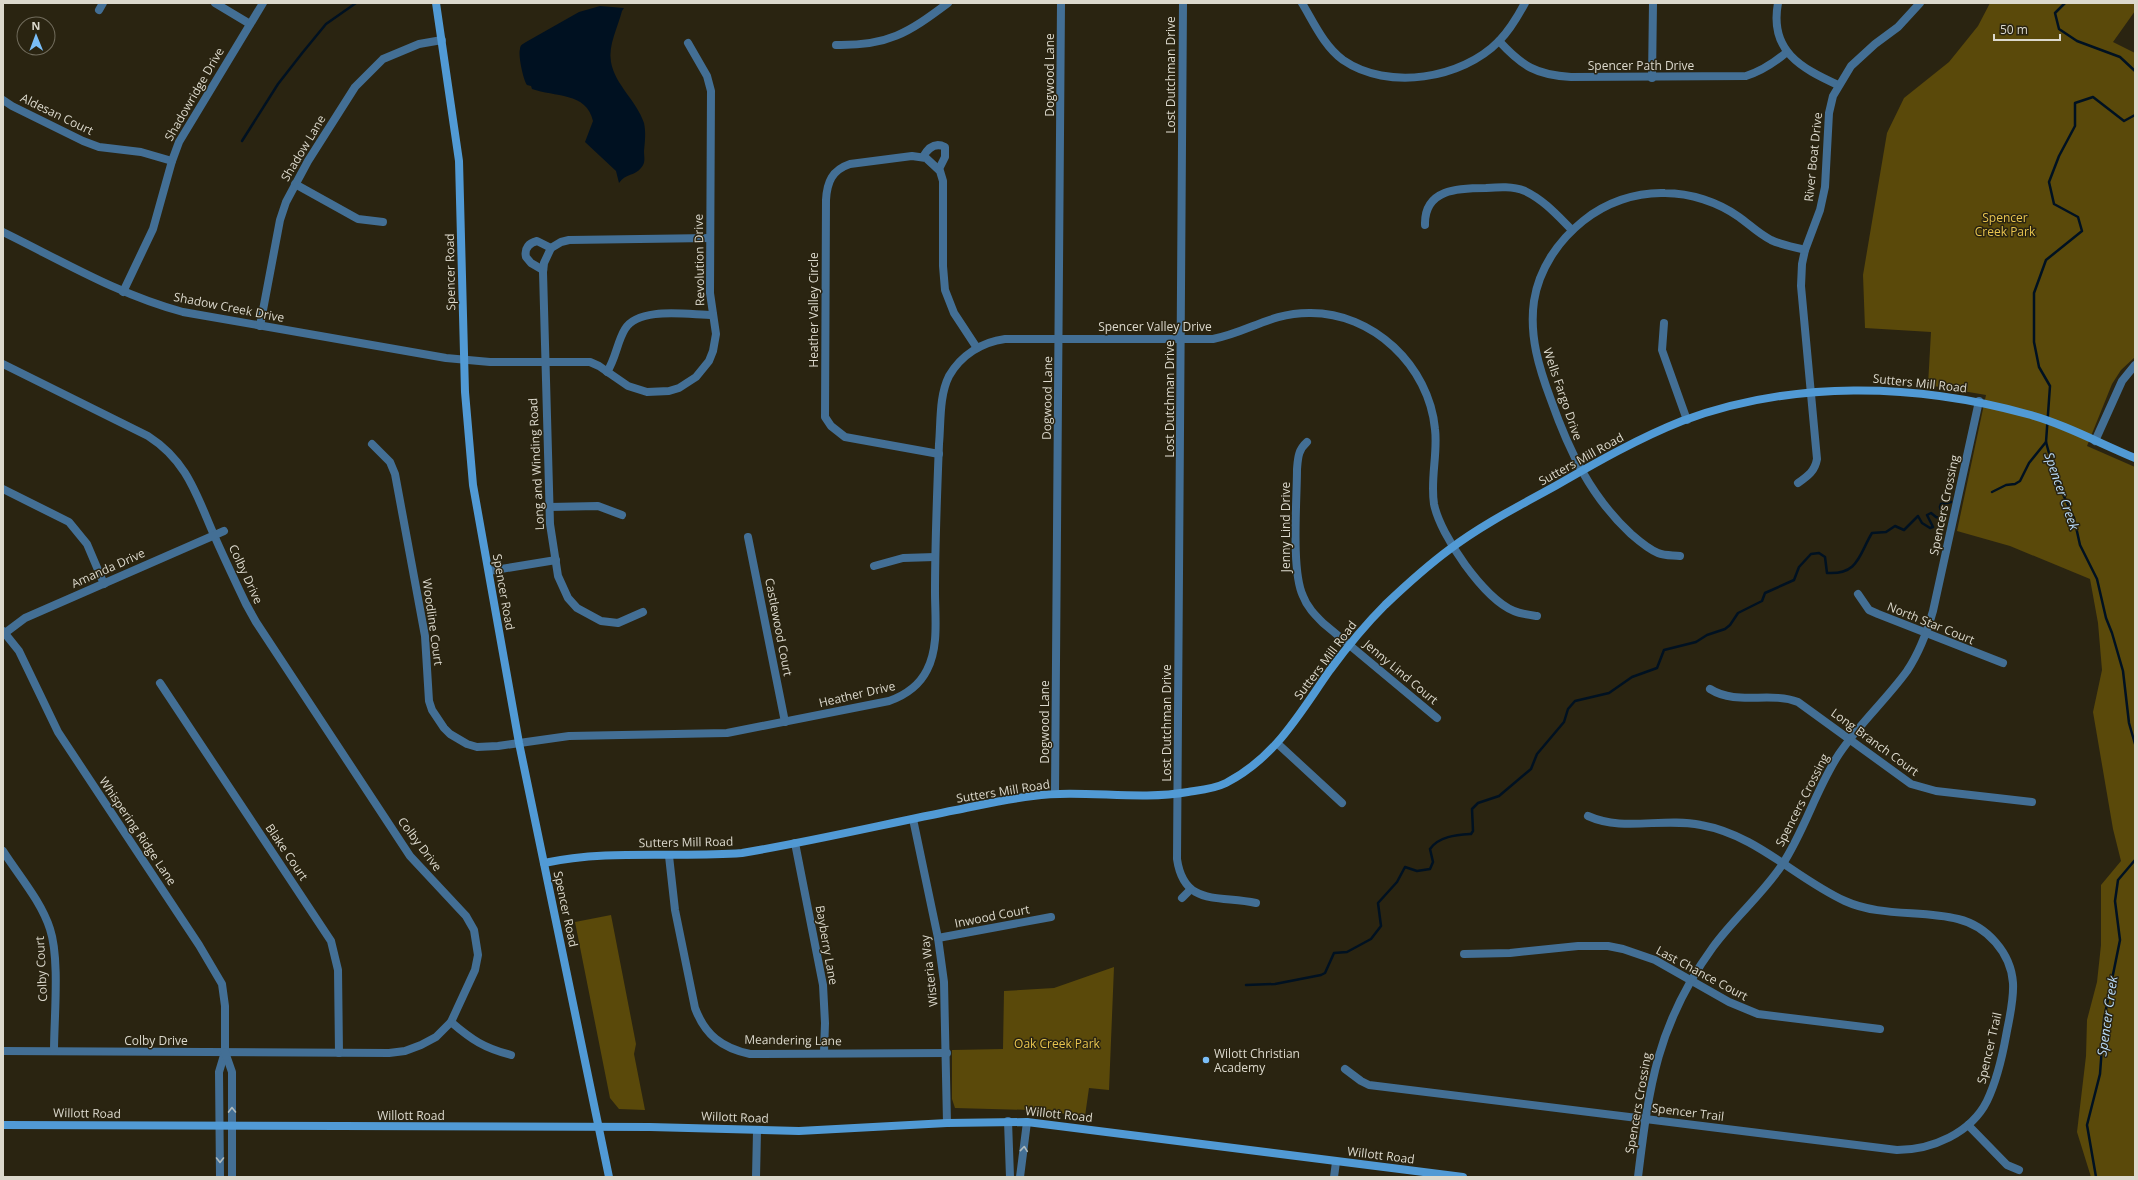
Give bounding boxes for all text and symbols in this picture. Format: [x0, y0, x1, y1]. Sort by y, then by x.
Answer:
north arrow [16, 16, 56, 56]
street label: Lost Dutchman Drive [1162, 16, 1179, 134]
scale bar [1994, 16, 2060, 42]
text: N [31, 18, 40, 33]
text: 50 m [2000, 21, 2028, 38]
street label: Dogwood Lane [1041, 33, 1058, 117]
street label: Shadowridge Drive [160, 44, 228, 144]
street label: Spencer Path Drive [1588, 57, 1695, 74]
street label: Aldesan Court [18, 89, 96, 139]
street label: Shadow Lane [276, 111, 330, 184]
street label: River Boat Drive [1800, 111, 1826, 202]
park label: Spencer Creek Park [1975, 209, 2036, 240]
street label: Revolution Drive [690, 214, 708, 306]
street label: Spencer Road [441, 233, 459, 311]
street label: Heather Valley Circle [805, 252, 822, 368]
street label: Shadow Creek Drive [172, 288, 286, 326]
street label: Spencer Valley Drive [1098, 318, 1212, 335]
street label: Lost Dutchman Drive [1161, 340, 1178, 458]
street label: Wells Fargo Drive [1539, 346, 1587, 443]
street label: Dogwood Lane [1038, 356, 1056, 440]
street label: Sutters Mill Road [1872, 370, 1968, 396]
street label: Long and Winding Road [524, 397, 548, 531]
street label: Sutters Mill Road [1536, 429, 1626, 489]
water label: Spencer Creek [2040, 450, 2084, 533]
street label: Spencers Crossing [1925, 453, 1963, 557]
street label: Jenny Lind Drive [1277, 482, 1294, 573]
street label: Colby Drive [225, 542, 267, 607]
street label: Amanda Drive [68, 544, 148, 592]
street label: Spencer Road [489, 553, 519, 631]
street label: Castlewood Court [761, 577, 797, 677]
street label: Woodline Court [418, 578, 448, 666]
street label: North Star Court [1885, 598, 1977, 648]
street label: Sutters Mill Road [1290, 617, 1360, 703]
street label: Jenny Lind Court [1359, 635, 1442, 708]
street label: Lost Dutchman Drive [1158, 664, 1175, 782]
street label: Heather Drive [817, 677, 897, 711]
street label: Dogwood Lane [1036, 680, 1053, 764]
street label: Long Branch Court [1828, 704, 1922, 780]
street label: Spencers Crossing [1771, 750, 1833, 849]
street label: Whispering Ridge Lane [95, 773, 181, 889]
street label: Sutters Mill Road [955, 775, 1051, 807]
street label: Colby Drive [394, 813, 446, 875]
street label: Blake Court [262, 820, 312, 884]
street label: Sutters Mill Road [639, 833, 733, 851]
street label: Spencer Road [550, 869, 582, 949]
street label: Inwood Court [953, 900, 1031, 932]
street label: Bayberry Lane [812, 904, 842, 986]
street label: Wisteria Way [916, 933, 942, 1008]
street label: Colby Court [31, 936, 51, 1002]
street label: Last Chance Court [1653, 942, 1751, 1004]
water label: Spencer Creek [2092, 974, 2122, 1057]
street label: Spencer Trail [1973, 1011, 2005, 1085]
street label: Meandering Lane [744, 1031, 842, 1049]
street label: Colby Drive [124, 1032, 188, 1049]
park label: Oak Creek Park [1014, 1035, 1101, 1052]
place label: Wilott Christian Academy [1214, 1045, 1300, 1076]
street label: Spencers Crossing [1621, 1051, 1655, 1155]
marker: Wilott Christian Academy [1201, 1055, 1211, 1065]
street label: Spencer Trail [1651, 1099, 1725, 1125]
street label: Willott Road [1024, 1102, 1094, 1126]
street label: Willott Road [53, 1104, 121, 1122]
one-way arrow [228, 1107, 236, 1113]
street label: Willott Road [377, 1107, 445, 1124]
street label: Willott Road [701, 1107, 769, 1127]
street label: Willott Road [1346, 1142, 1416, 1168]
one-way arrow [1019, 1146, 1028, 1152]
one-way arrow [216, 1157, 224, 1163]

